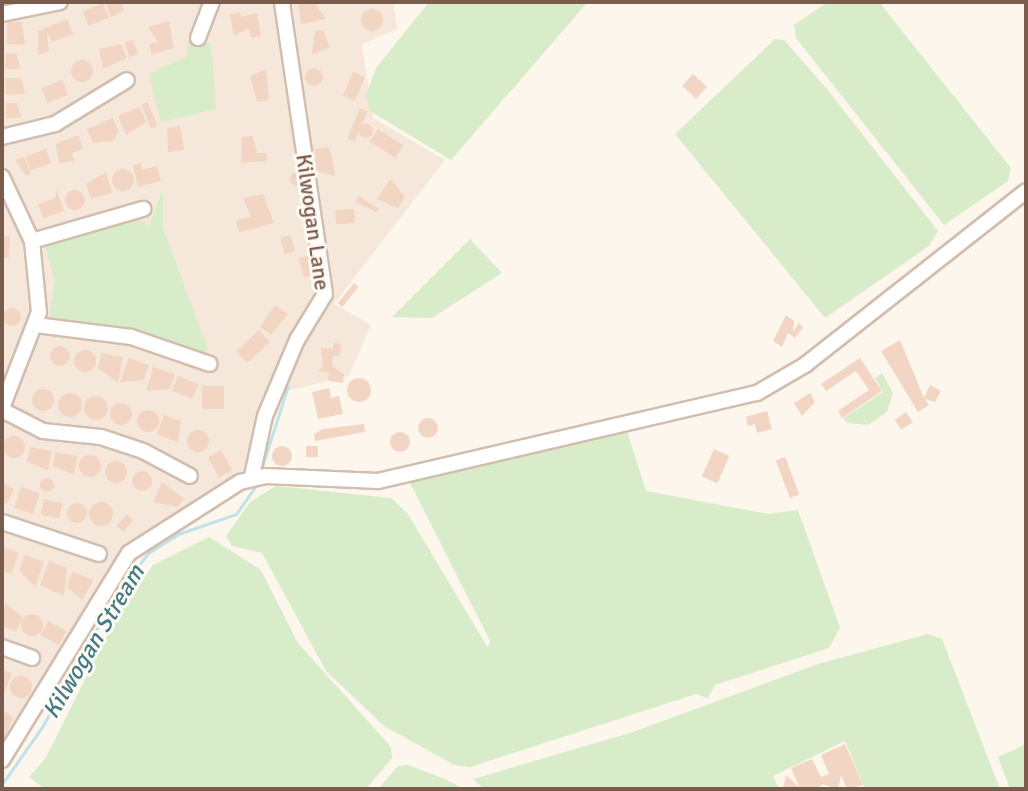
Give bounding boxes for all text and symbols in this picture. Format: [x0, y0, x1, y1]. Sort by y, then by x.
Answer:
street label: Kilwogan Lane [290, 152, 336, 292]
water label: Kilwogan Stream [37, 560, 151, 724]

